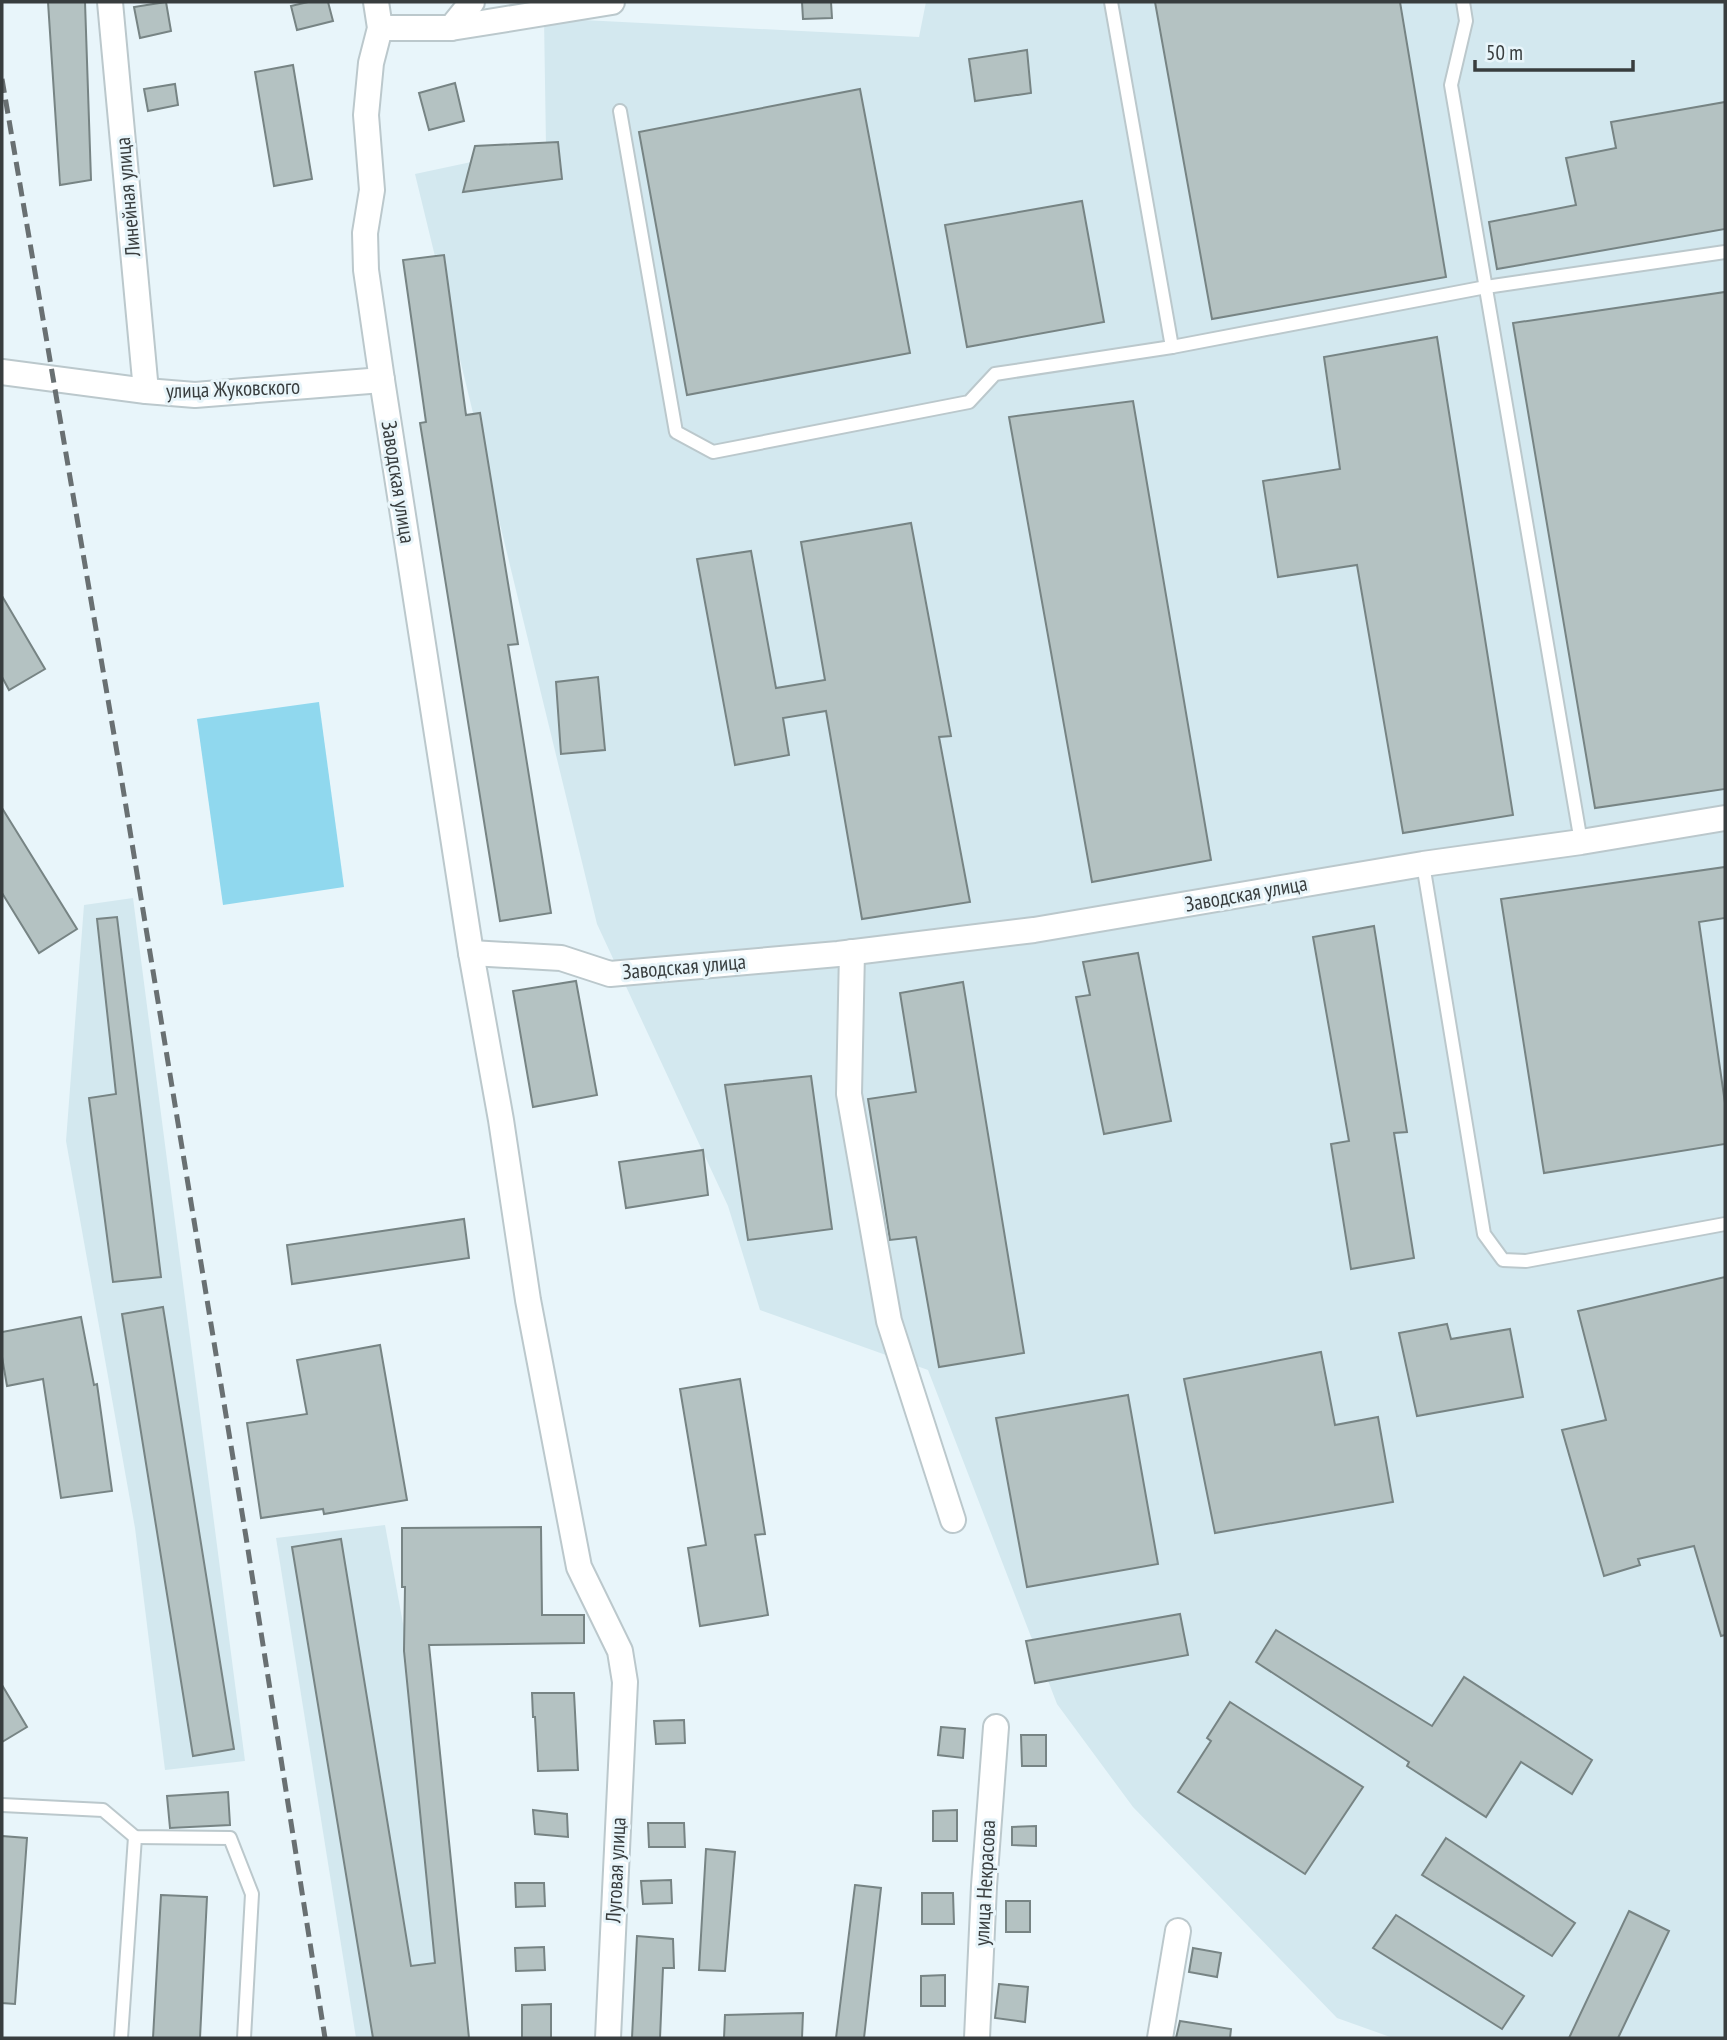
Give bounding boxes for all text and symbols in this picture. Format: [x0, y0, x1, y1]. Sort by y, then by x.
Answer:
scale bar [1475, 28, 1632, 72]
text: 50 m [1486, 39, 1523, 66]
street label: Линейная улица [109, 136, 146, 259]
street label: улица Жуковского [166, 373, 300, 404]
street label: Заводская улица [375, 419, 422, 545]
street label: Заводская улица [1183, 869, 1309, 918]
street label: Заводская улица [621, 948, 747, 985]
street label: Луговая улица [599, 1816, 632, 1925]
street label: улица Некрасова [968, 1819, 1001, 1947]

